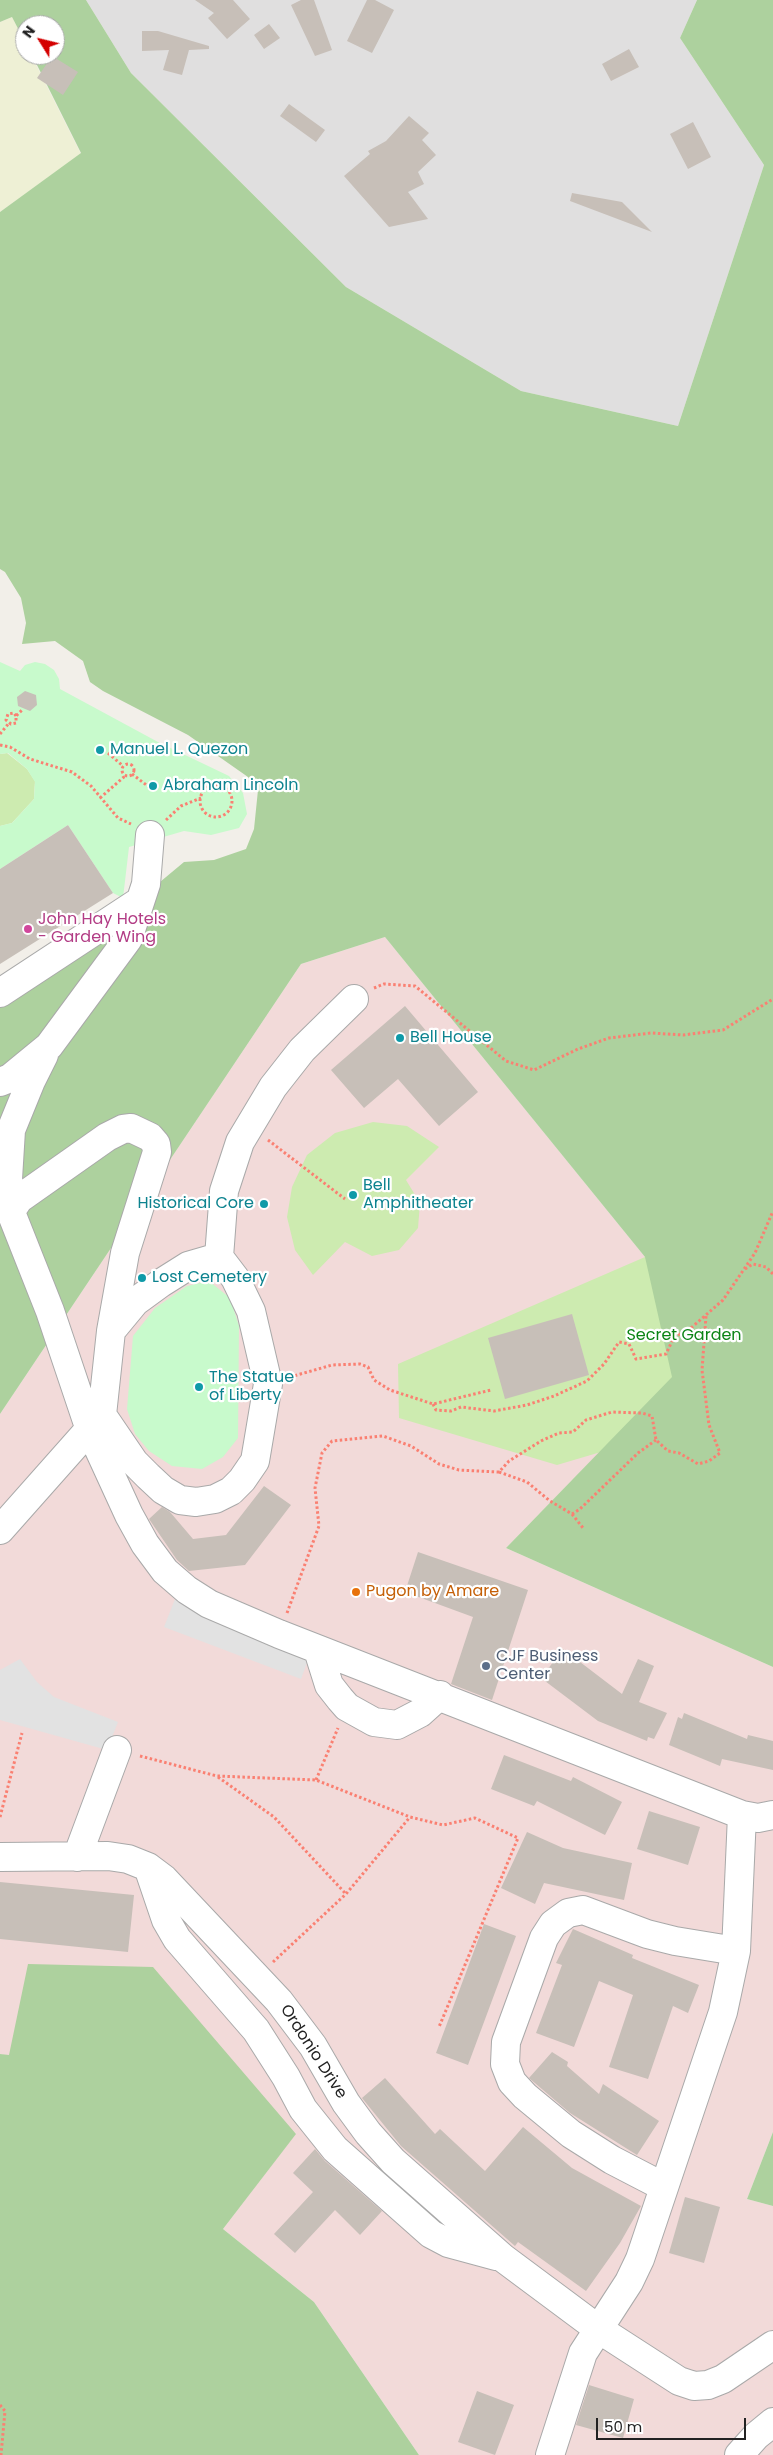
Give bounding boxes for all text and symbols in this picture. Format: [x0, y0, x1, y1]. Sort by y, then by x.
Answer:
north arrow [15, 15, 65, 65]
text: N [17, 22, 40, 42]
place label: Manuel L. Quezon [110, 740, 248, 760]
marker: Manuel L. Quezon [94, 744, 106, 756]
place label: Abraham Lincoln [163, 776, 298, 796]
marker: Abraham Lincoln [147, 780, 159, 792]
place label: John Hay Hotels - Garden Wing [38, 910, 166, 948]
marker: John Hay Hotels - Garden Wing [22, 923, 34, 935]
place label: Bell House [410, 1028, 492, 1048]
marker: Bell House [394, 1032, 406, 1044]
place label: Bell Amphitheater [363, 1176, 474, 1214]
marker: Bell Amphitheater [347, 1189, 359, 1201]
place label: Historical Core [137, 1194, 254, 1214]
marker: Historical Core [258, 1198, 270, 1210]
place label: Lost Cemetery [152, 1268, 267, 1288]
marker: Lost Cemetery [136, 1272, 148, 1284]
park label: Secret Garden [626, 1326, 742, 1346]
place label: The Statue of Liberty [209, 1368, 294, 1406]
marker: The Statue of Liberty [193, 1381, 205, 1393]
place label: Pugon by Amare [366, 1582, 499, 1602]
marker: Pugon by Amare [350, 1586, 362, 1598]
place label: CJF Business Center [496, 1647, 598, 1685]
marker: CJF Business Center [480, 1660, 492, 1672]
street label: Ordonio Drive [275, 2001, 351, 2103]
scale bar [598, 2408, 748, 2440]
text: 50 m [604, 2416, 642, 2437]

